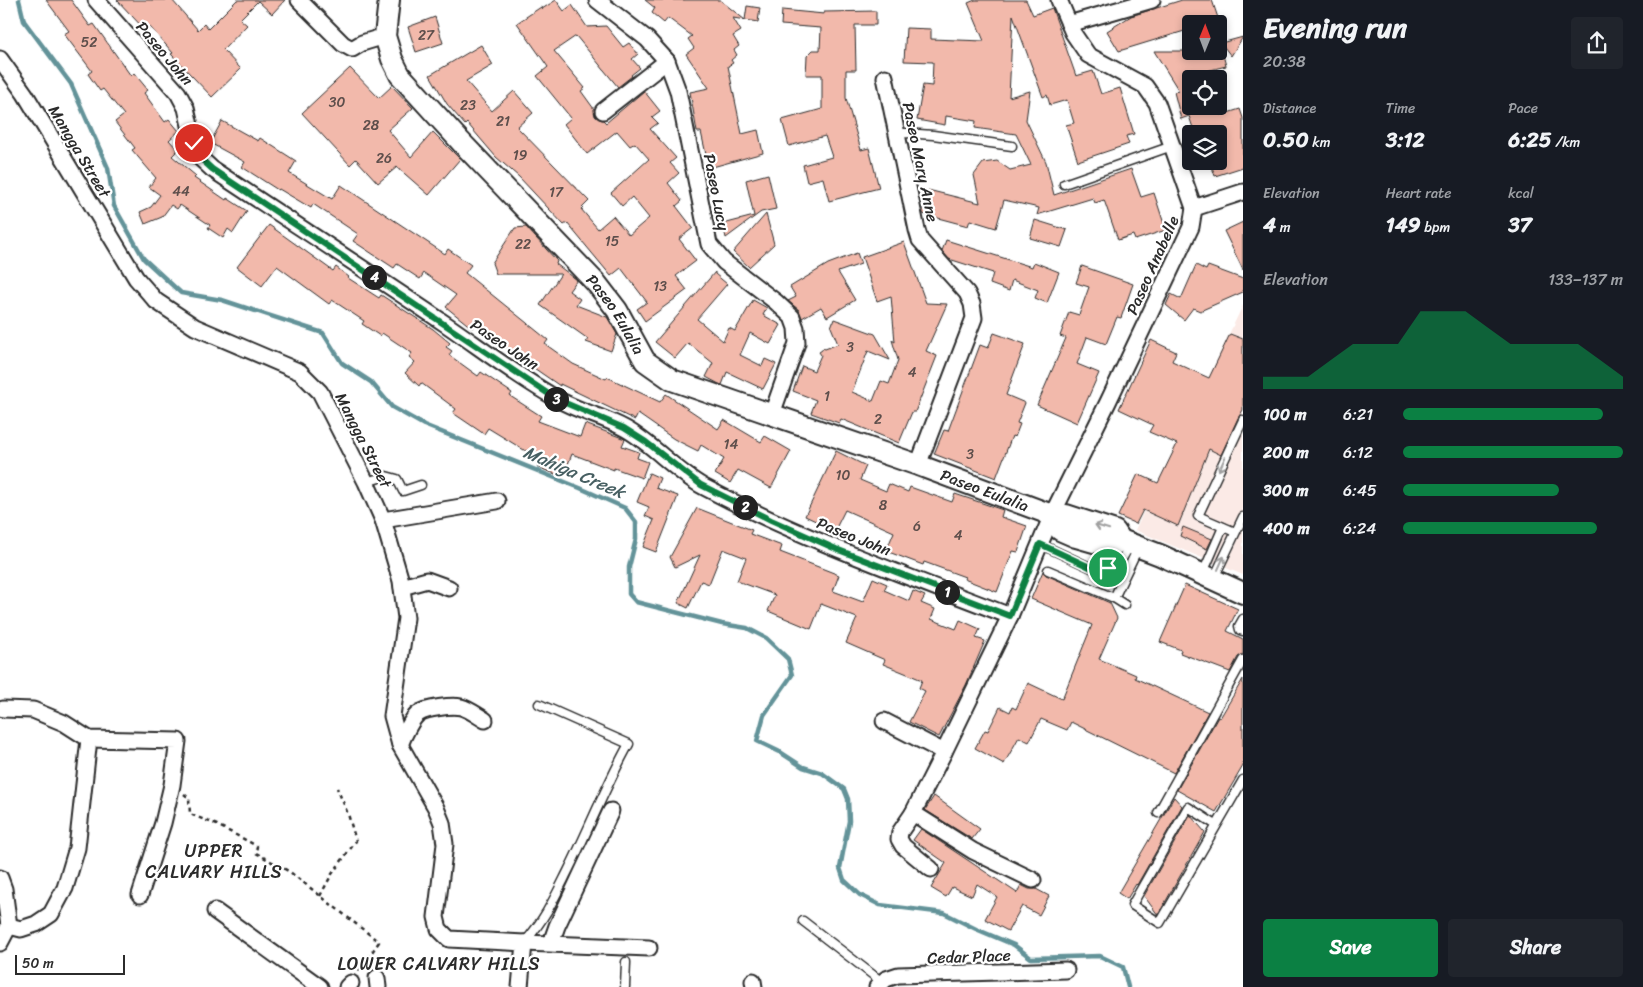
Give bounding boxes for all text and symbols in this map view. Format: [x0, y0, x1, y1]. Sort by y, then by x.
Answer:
text: Evening run [1263, 3, 1407, 52]
street label: Paseo John [128, 14, 201, 93]
north arrow [1182, 15, 1228, 60]
map controls [1182, 15, 1227, 170]
button: share [1571, 17, 1623, 69]
house number: 27 [418, 23, 435, 48]
house number: 52 [81, 30, 97, 55]
text: 20:38 [1263, 47, 1306, 76]
button: locate [1182, 70, 1227, 115]
house number: 30 [329, 90, 345, 115]
house number: 23 [460, 93, 476, 118]
text: Distance [1263, 96, 1316, 121]
text: Time [1386, 96, 1415, 121]
text: Pace [1508, 96, 1538, 121]
street label: Mangga Street [40, 99, 119, 204]
street label: Paseo Mary Anne [894, 99, 947, 225]
house number: 21 [496, 109, 510, 134]
house number: 28 [363, 113, 380, 138]
text: 0.50 [1263, 121, 1309, 159]
text: 3:12 [1386, 121, 1425, 159]
text: 6:25 [1508, 121, 1552, 159]
pin [173, 122, 215, 164]
button: layers [1182, 125, 1227, 170]
icon: check [180, 129, 208, 157]
text: km [1309, 130, 1331, 155]
text: /km [1552, 130, 1580, 155]
house number: 19 [513, 143, 528, 168]
house number: 26 [376, 146, 392, 171]
street label: Paseo Lucy [695, 151, 738, 234]
house number: 44 [172, 179, 190, 204]
house number: 17 [549, 180, 564, 205]
text: Elevation [1263, 181, 1320, 206]
text: Heart rate [1386, 181, 1451, 206]
text: kcal [1508, 181, 1534, 206]
text: 4 [1263, 206, 1276, 244]
text: 149 [1386, 206, 1421, 244]
text: 37 [1508, 206, 1532, 244]
street label: Paseo Anabelle [1118, 211, 1187, 320]
text: m [1276, 215, 1291, 240]
text: bpm [1421, 215, 1450, 240]
house number: 15 [605, 229, 620, 254]
house number: 22 [515, 232, 531, 257]
pin: 4 [362, 264, 386, 290]
text: 4 [370, 265, 379, 290]
text: Elevation [1263, 265, 1328, 294]
text: 133–137 m [1548, 265, 1623, 294]
street label: Paseo Eulalia [579, 267, 653, 360]
house number: 13 [653, 274, 667, 299]
street label: Paseo John [464, 311, 545, 378]
house number: 3 [846, 335, 854, 360]
house number: 4 [908, 360, 917, 385]
house number: 1 [824, 384, 830, 409]
pin: 3 [544, 386, 568, 412]
street label: Mangga Street [327, 387, 400, 494]
text: 3 [553, 387, 560, 412]
text: 100 m [1263, 400, 1307, 429]
text: 6:21 [1343, 400, 1373, 429]
house number: 2 [874, 407, 882, 432]
house number: 14 [724, 432, 739, 457]
water label: Mahiga Creek [518, 436, 632, 509]
text: 200 m [1263, 438, 1309, 467]
text: 6:12 [1343, 438, 1373, 467]
house number: 3 [966, 442, 974, 467]
one-way arrow [1217, 456, 1227, 471]
street label: Paseo Eulalia [936, 461, 1033, 520]
house number: 10 [836, 463, 851, 488]
text: 300 m [1263, 476, 1308, 505]
text: 6:45 [1343, 476, 1377, 505]
house number: 8 [879, 493, 888, 518]
pin: 2 [732, 494, 758, 520]
text: 2 [741, 495, 750, 520]
street label: Paseo John [812, 508, 896, 565]
house number: 6 [913, 514, 921, 539]
text: 400 m [1263, 514, 1310, 543]
text: 6:24 [1343, 514, 1376, 543]
one-way arrow [1094, 522, 1110, 531]
house number: 4 [954, 523, 963, 548]
pin [1087, 547, 1129, 589]
icon: arrive [1094, 554, 1122, 582]
one-way arrow [1217, 556, 1226, 571]
pin: 1 [934, 580, 960, 604]
text: 1 [944, 580, 951, 605]
district label: UPPER CALVARY HILLS [145, 835, 283, 888]
button: Save [1263, 919, 1438, 977]
button: Share [1448, 919, 1623, 977]
street label: Cedar Place [927, 941, 1011, 972]
district label: LOWER CALVARY HILLS [337, 948, 541, 980]
text: 50 m [22, 951, 54, 976]
scale bar [15, 952, 125, 975]

